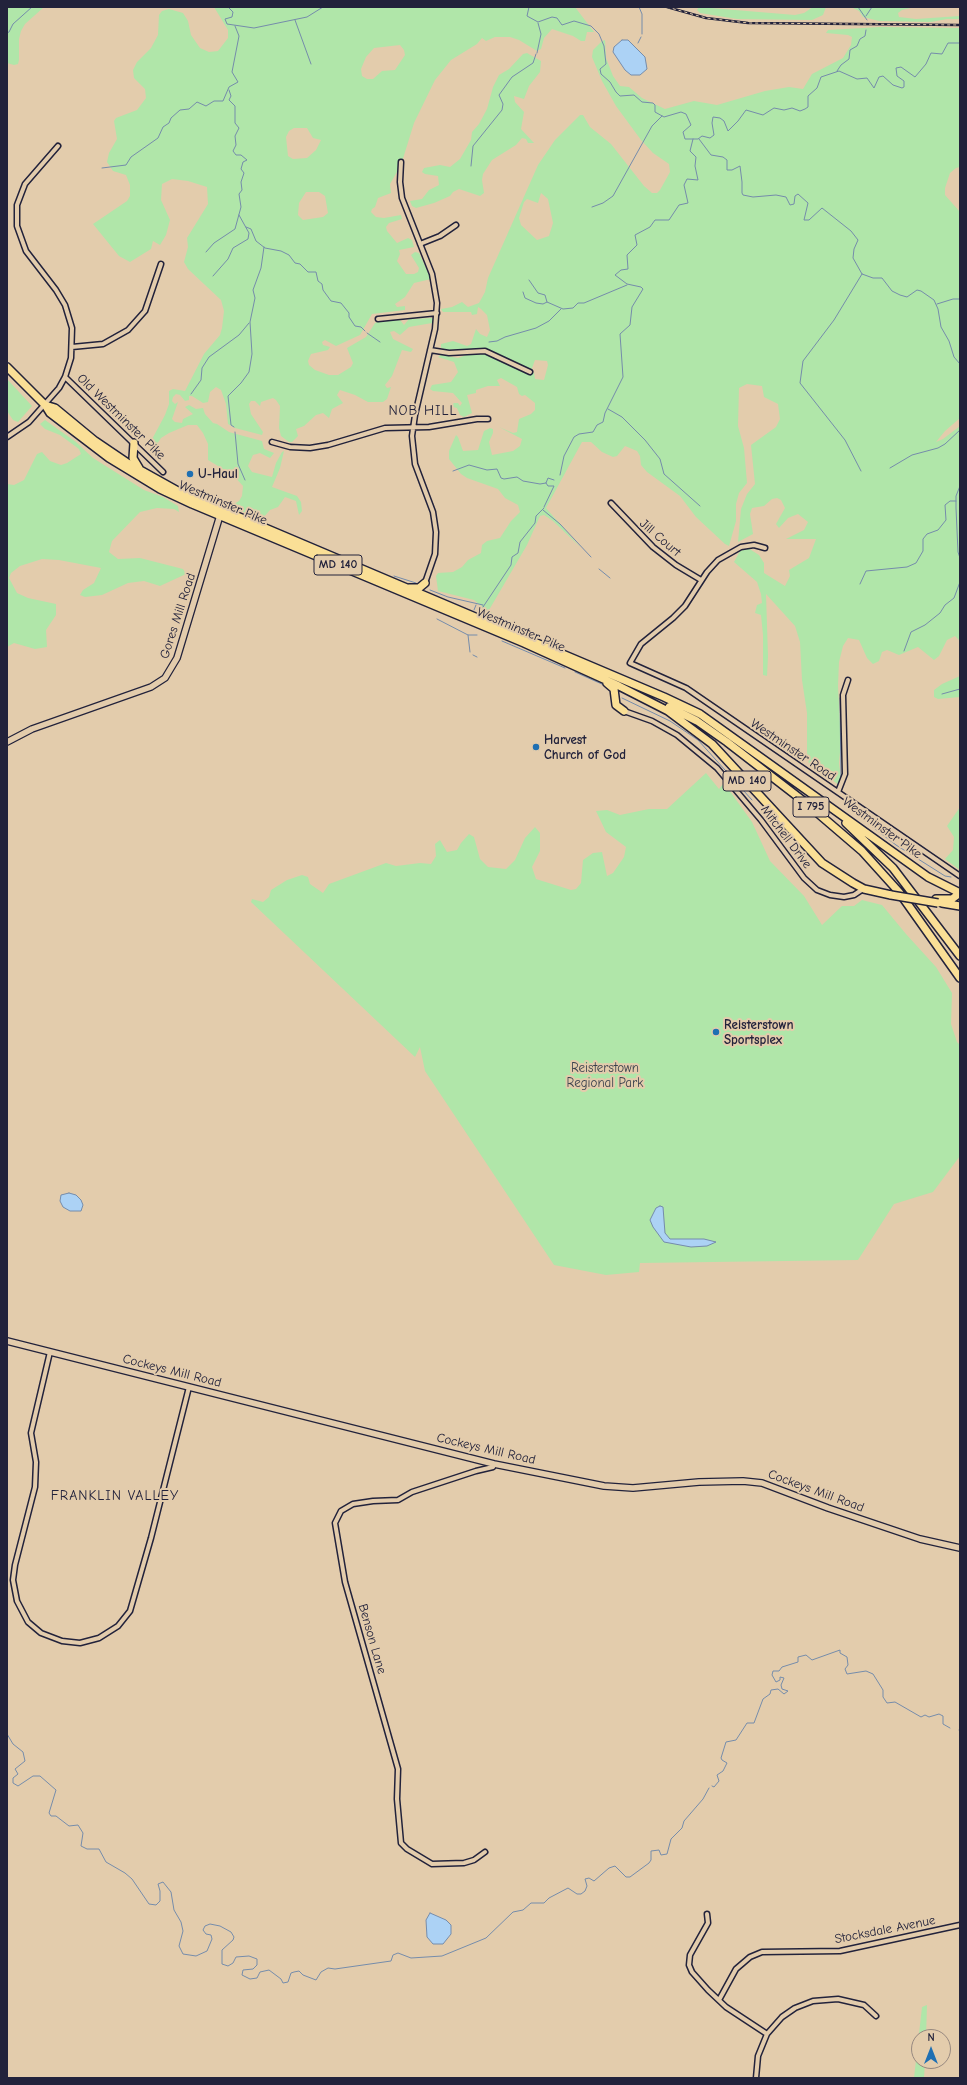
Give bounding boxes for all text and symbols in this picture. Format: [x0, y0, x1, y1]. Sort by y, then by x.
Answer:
street label: Old Westminster Pike [74, 371, 168, 463]
district label: NOB HILL [388, 403, 458, 419]
place label: U-Haul [198, 466, 238, 482]
marker: U-Haul [185, 469, 195, 479]
street label: Westminster Pike [176, 477, 270, 529]
street label: Jill Court [636, 516, 684, 560]
road number: MD 140 [314, 555, 362, 575]
street label: Gores Mill Road [157, 571, 199, 661]
street label: Westminster Pike [474, 604, 568, 656]
street label: Westminster Road [747, 716, 839, 784]
place label: Harvest Church of God [544, 732, 626, 763]
marker: Harvest Church of God [531, 742, 541, 752]
road number: MD 140 [723, 771, 771, 791]
street label: Westminster Pike [839, 794, 925, 862]
road number: I 795 [793, 797, 829, 817]
street label: Mitchell Drive [757, 802, 815, 872]
place label: Reisterstown Sportsplex [724, 1017, 794, 1048]
marker: Reisterstown Sportsplex [711, 1027, 721, 1037]
park label: Reisterstown Regional Park [567, 1060, 643, 1091]
street label: Cockeys Mill Road [121, 1351, 223, 1391]
street label: Cockeys Mill Road [435, 1430, 537, 1468]
street label: Cockeys Mill Road [766, 1466, 866, 1516]
district label: FRANKLIN VALLEY [51, 1488, 179, 1504]
street label: Benson Lane [355, 1602, 389, 1676]
street label: Stocksdale Avenue [833, 1913, 937, 1947]
north arrow [911, 2029, 951, 2069]
text: N [927, 2031, 935, 2044]

